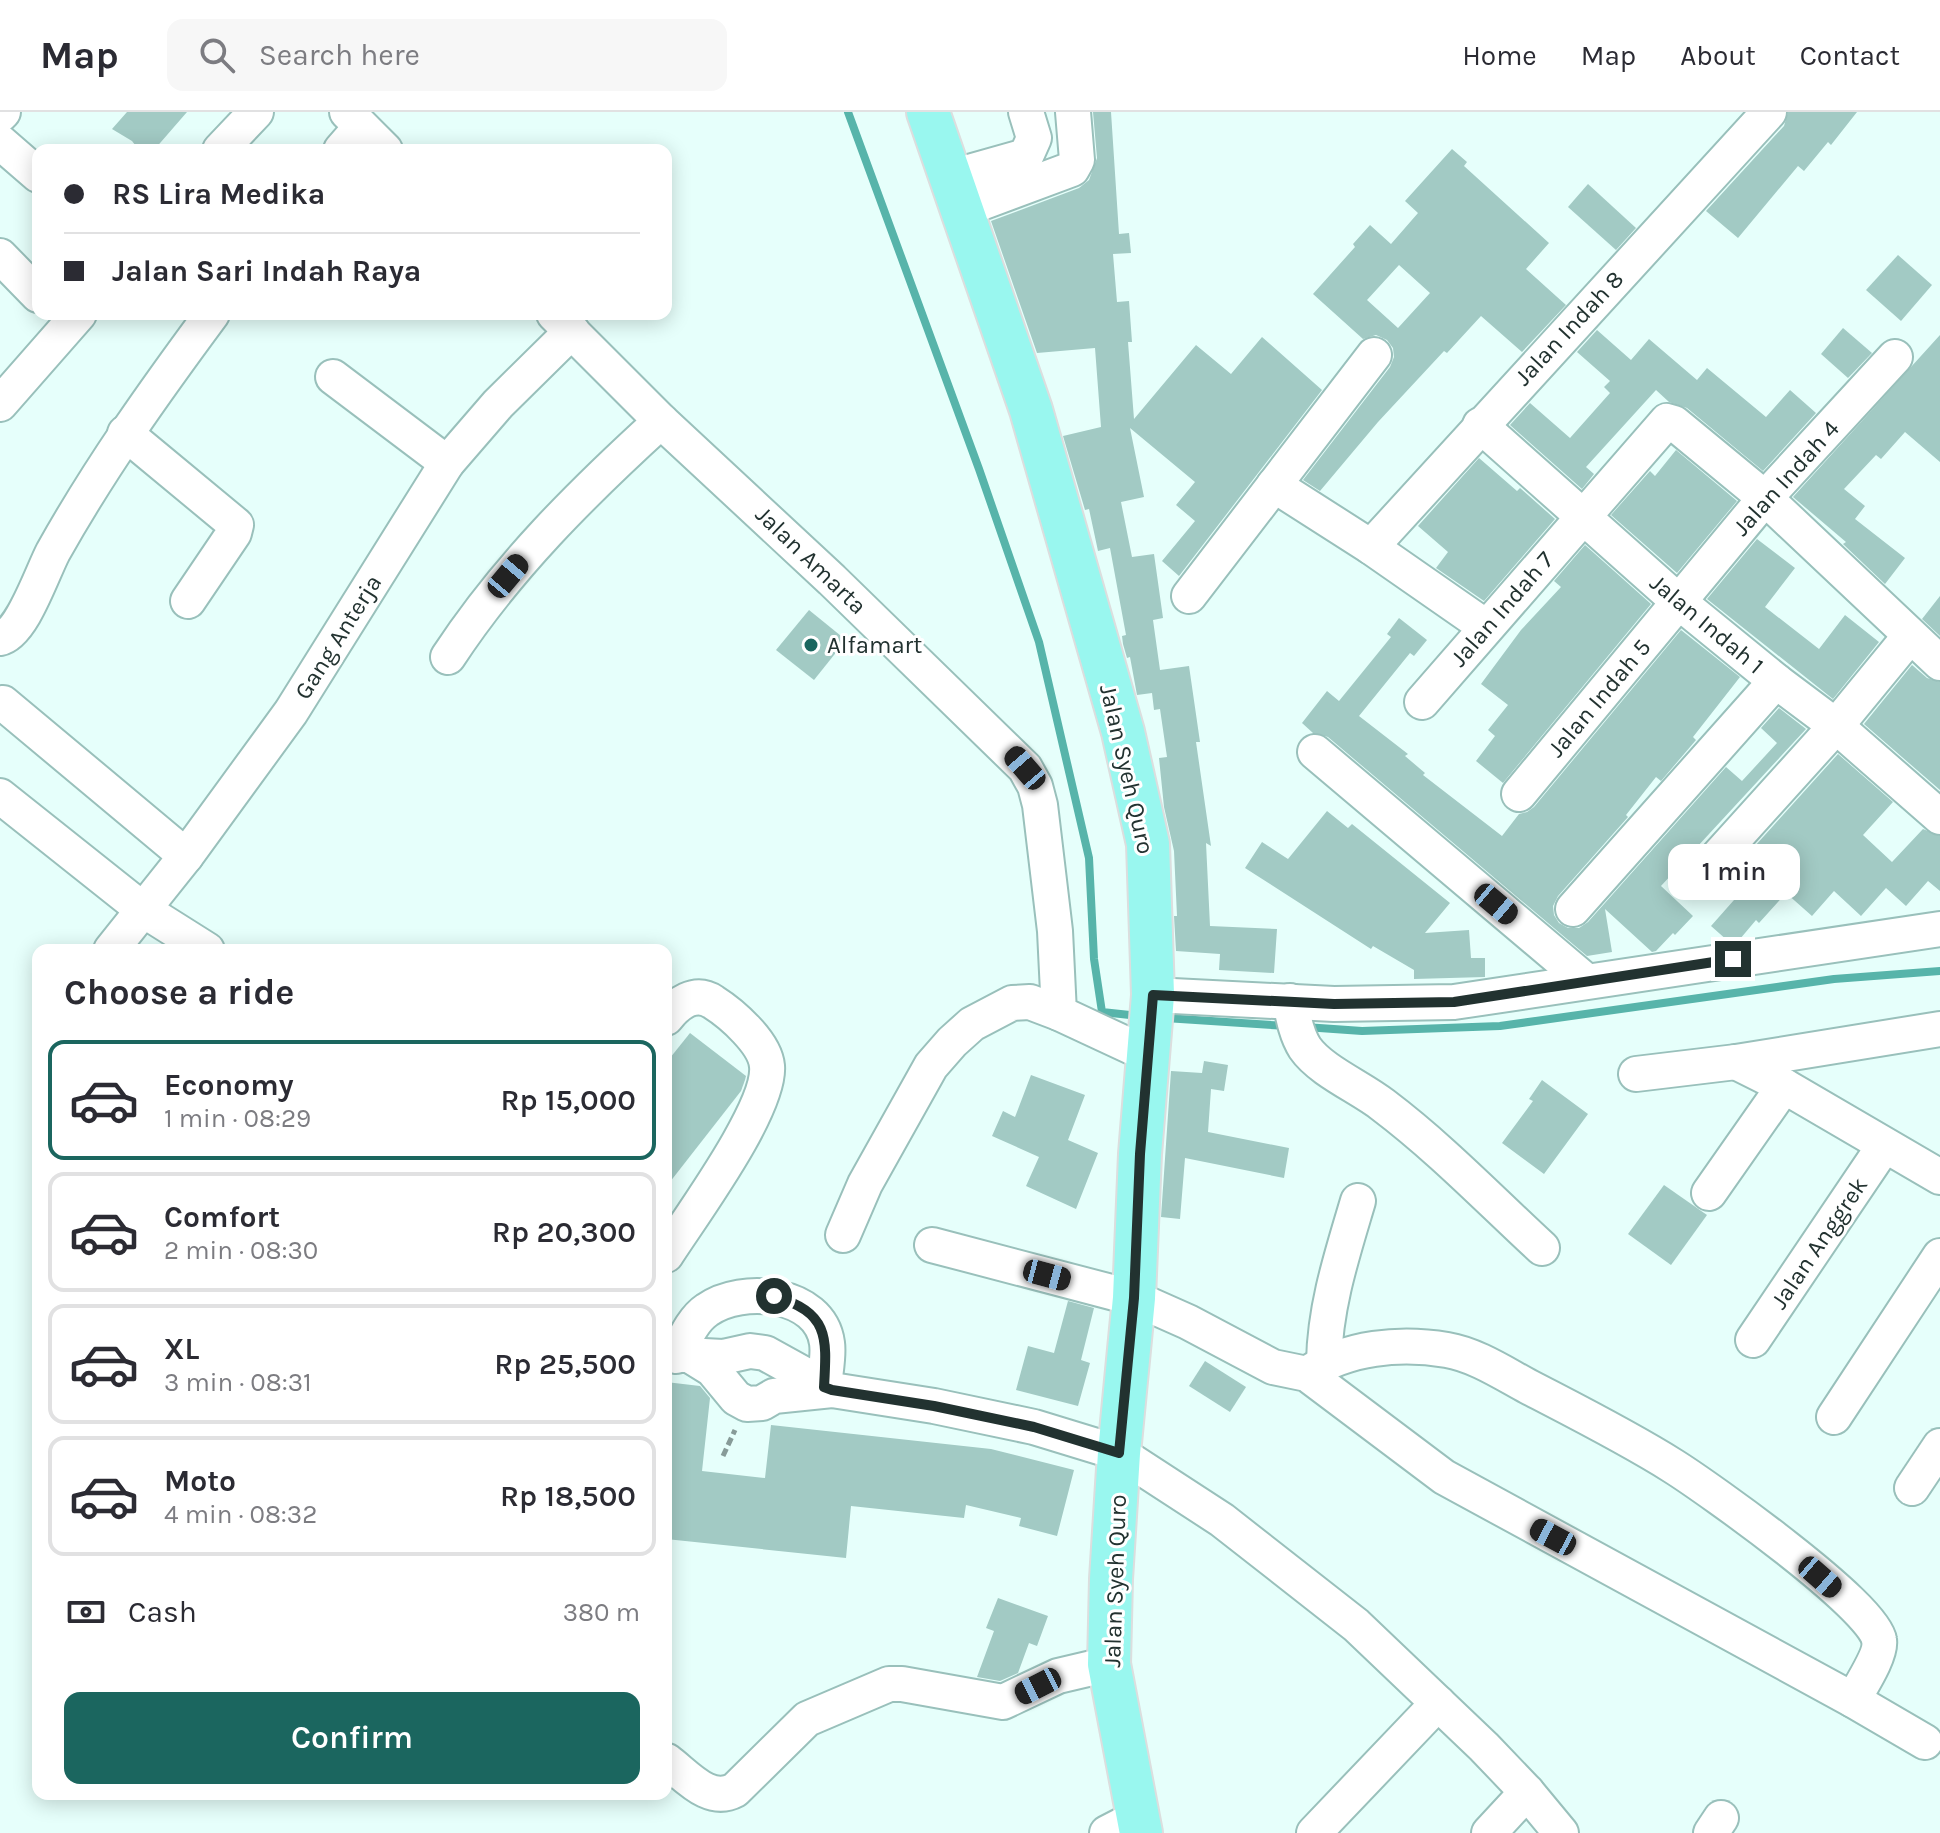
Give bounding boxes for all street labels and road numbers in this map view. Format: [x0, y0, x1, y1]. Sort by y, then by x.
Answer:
street label: Jalan Indah 8 [1509, 265, 1629, 391]
street label: Jalan Indah 4 [1727, 415, 1845, 541]
street label: Jalan Amarta [750, 500, 872, 620]
street label: Jalan Indah 7 [1444, 546, 1560, 672]
street label: Jalan Indah 1 [1644, 568, 1770, 680]
street label: Gang Anterja [289, 570, 387, 704]
street label: Jalan Indah 5 [1542, 633, 1656, 763]
street label: Jalan Syeh Quro [1094, 681, 1160, 857]
street label: Jalan Anggrek [1765, 1172, 1873, 1314]
street label: Jalan Syeh Quro [1098, 1494, 1132, 1668]

